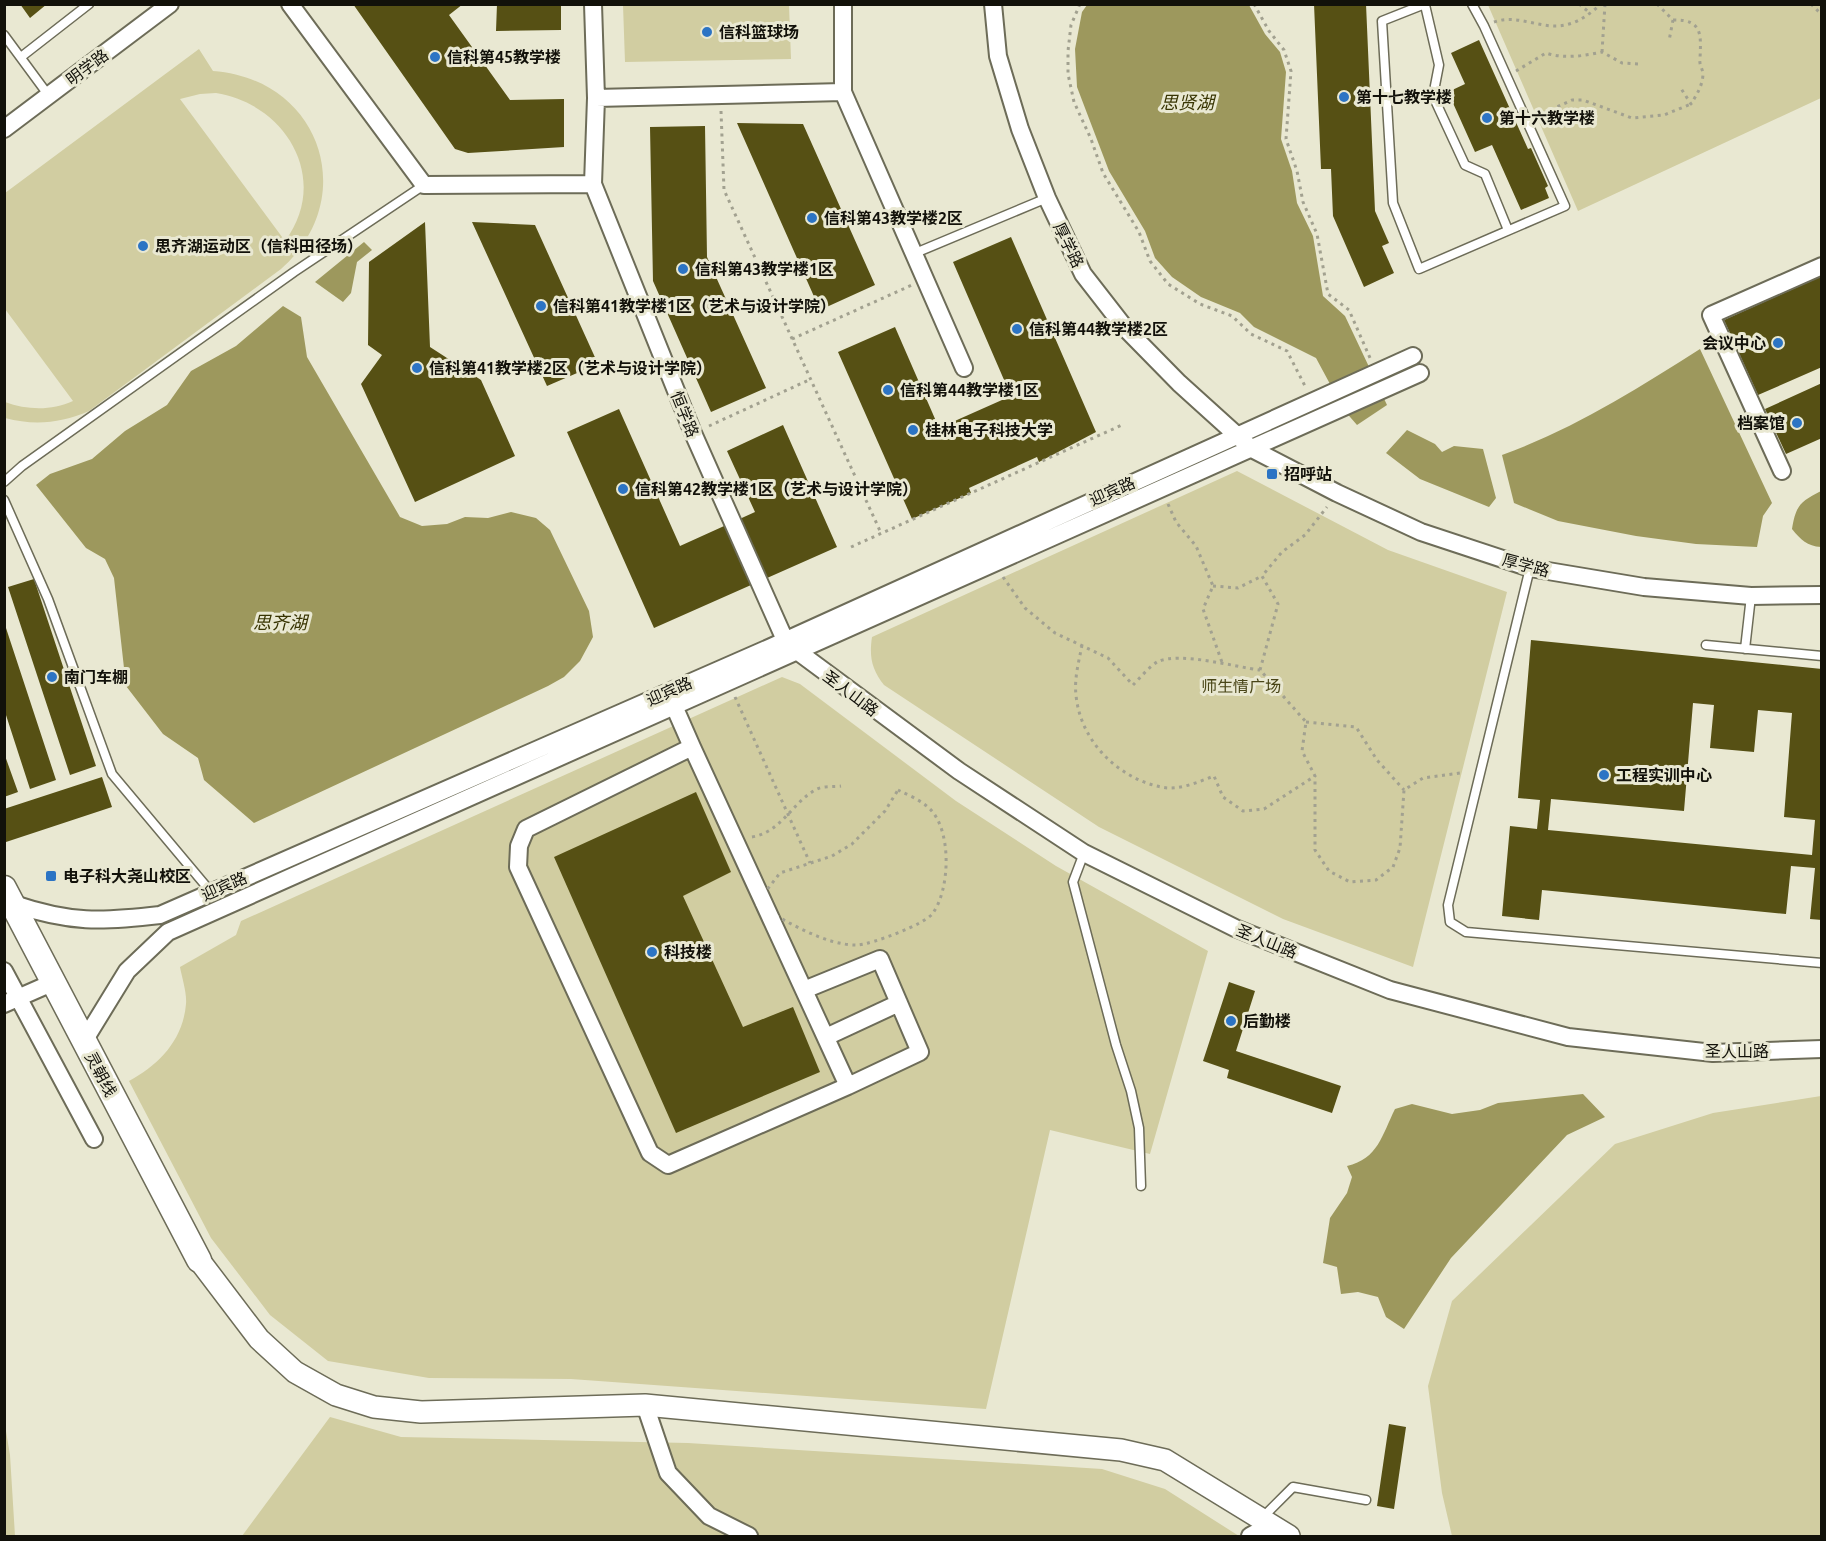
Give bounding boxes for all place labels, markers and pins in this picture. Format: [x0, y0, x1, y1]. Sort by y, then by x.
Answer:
place label: 信科篮球场 [719, 23, 799, 41]
marker: 信科篮球场 [700, 25, 714, 39]
place label: 信科第45教学楼 [447, 48, 561, 66]
marker: 信科第45教学楼 [428, 50, 442, 64]
place label: 第十七教学楼 [1356, 88, 1452, 106]
marker: 第十七教学楼 [1337, 90, 1351, 104]
place label: 第十六教学楼 [1499, 109, 1595, 127]
marker: 第十六教学楼 [1480, 111, 1494, 125]
place label: 信科第43教学楼2区 [824, 209, 963, 227]
marker: 信科第43教学楼2区 [805, 211, 819, 225]
place label: 思齐湖运动区（信科田径场） [155, 237, 363, 255]
marker: 思齐湖运动区（信科田径场） [136, 239, 150, 253]
place label: 信科第43教学楼1区 [695, 260, 834, 278]
marker: 信科第43教学楼1区 [676, 262, 690, 276]
place label: 信科第41教学楼1区（艺术与设计学院） [553, 297, 836, 315]
marker: 信科第41教学楼1区（艺术与设计学院） [534, 299, 548, 313]
place label: 信科第44教学楼2区 [1029, 320, 1168, 338]
marker: 信科第44教学楼2区 [1010, 322, 1024, 336]
place label: 会议中心 [1702, 334, 1766, 352]
marker: 会议中心 [1771, 336, 1785, 350]
place label: 信科第41教学楼2区（艺术与设计学院） [429, 359, 712, 377]
marker: 信科第41教学楼2区（艺术与设计学院） [410, 361, 424, 375]
place label: 信科第44教学楼1区 [900, 381, 1039, 399]
marker: 信科第44教学楼1区 [881, 383, 895, 397]
place label: 档案馆 [1737, 414, 1785, 432]
marker: 档案馆 [1790, 416, 1804, 430]
place label: 桂林电子科技大学 [925, 421, 1053, 439]
marker: 桂林电子科技大学 [906, 423, 920, 437]
place label: 招呼站 [1284, 465, 1332, 483]
marker: 招呼站 [1265, 467, 1279, 481]
place label: 信科第42教学楼1区（艺术与设计学院） [635, 480, 918, 498]
marker: 信科第42教学楼1区（艺术与设计学院） [616, 482, 630, 496]
place label: 南门车棚 [64, 668, 128, 686]
marker: 南门车棚 [45, 670, 59, 684]
place label: 工程实训中心 [1616, 766, 1712, 784]
marker: 工程实训中心 [1597, 768, 1611, 782]
place label: 电子科大尧山校区 [63, 867, 191, 885]
marker: 电子科大尧山校区 [44, 869, 58, 883]
place label: 科技楼 [664, 943, 712, 961]
marker: 科技楼 [645, 945, 659, 959]
place label: 后勤楼 [1243, 1012, 1291, 1030]
marker: 后勤楼 [1224, 1014, 1238, 1028]

